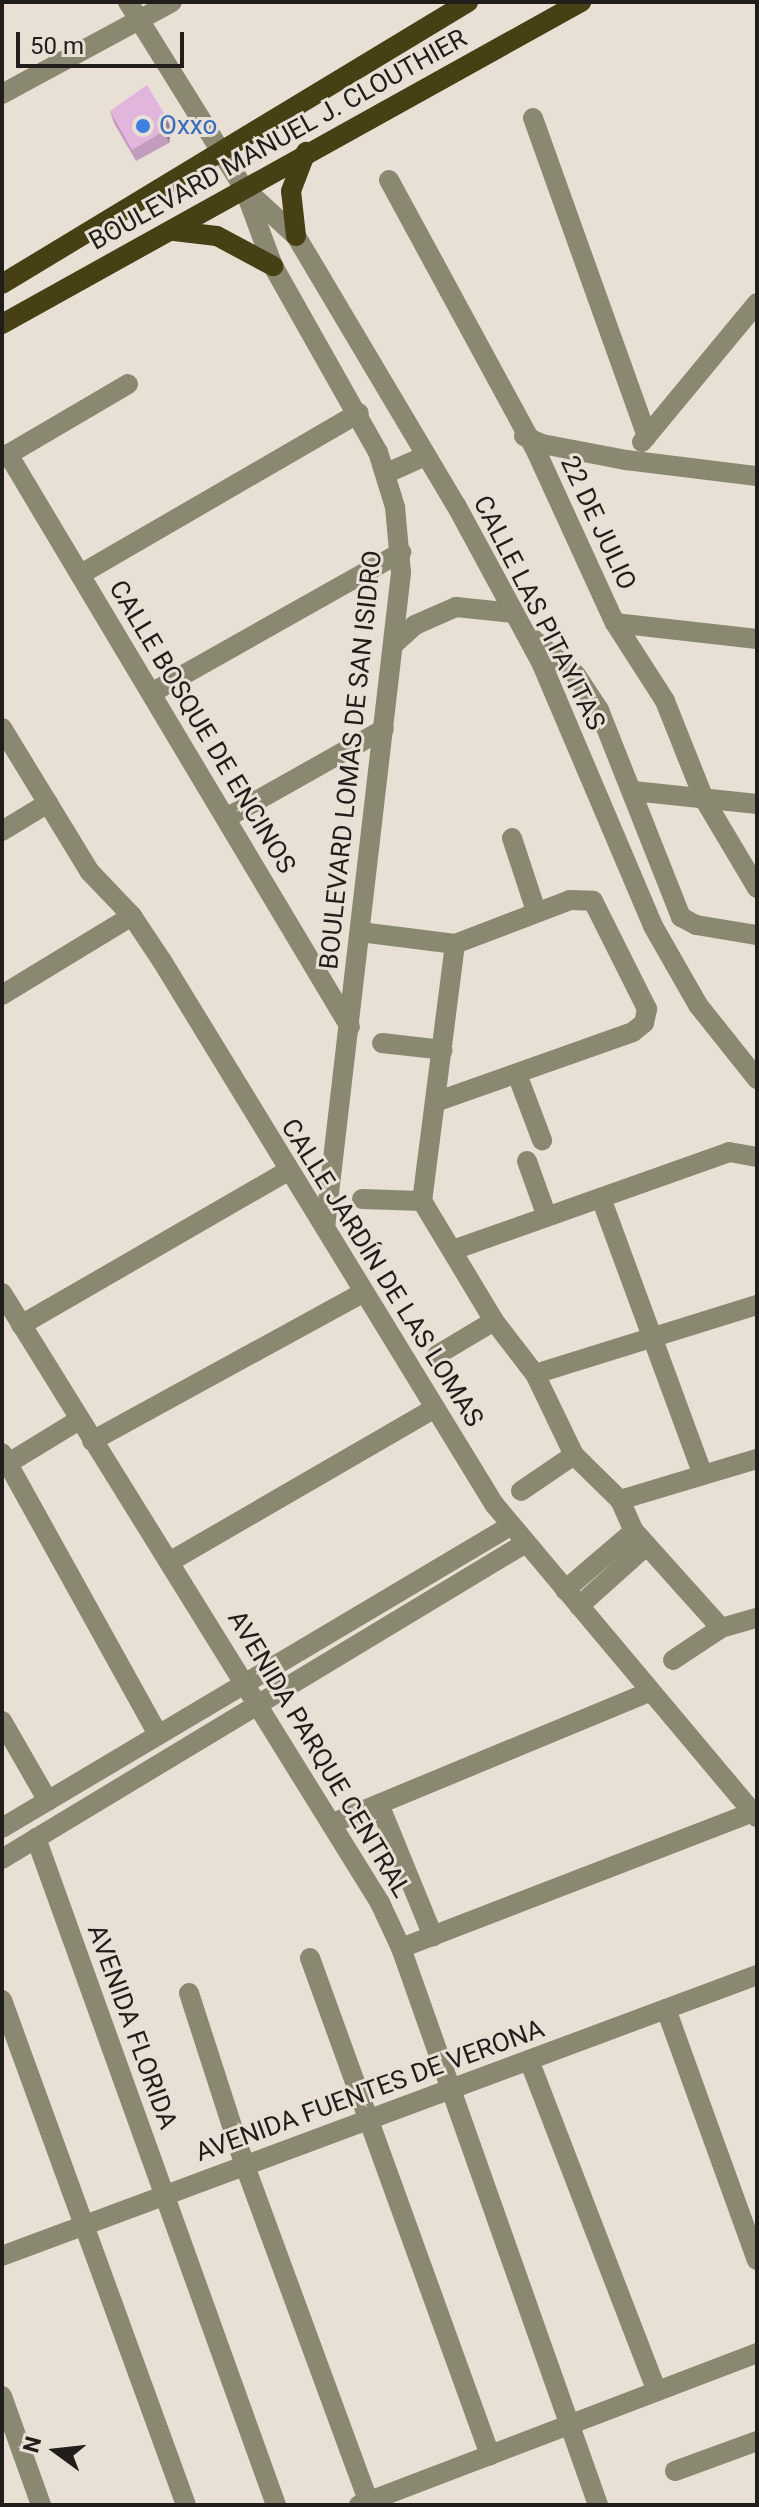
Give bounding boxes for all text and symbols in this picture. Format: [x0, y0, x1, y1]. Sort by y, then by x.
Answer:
scale bar [20, 16, 188, 66]
street label: BOULEVARD MANUEL J. CLOUTHIER [84, 23, 472, 257]
text: 50 m [30, 32, 84, 60]
place label: Oxxo [159, 110, 217, 142]
marker: Oxxo [134, 117, 152, 135]
street label: 22 DE JULIO [553, 451, 643, 595]
street label: CALLE LAS PITAYITAS [466, 491, 612, 735]
street label: BOULEVARD LOMAS DE SAN ISIDRO [313, 549, 389, 971]
street label: CALLE BOSQUE DE ENCINOS [102, 575, 302, 879]
street label: CALLE JARDÍN DE LAS LOMAS [274, 1113, 490, 1433]
street label: AVENIDA PARQUE CENTRAL [221, 1605, 417, 1903]
street label: AVENIDA FLORIDA [81, 1921, 183, 2133]
street label: AVENIDA FUENTES DE VERONA [191, 2013, 549, 2169]
north arrow [16, 2411, 96, 2491]
text: N [18, 2434, 46, 2455]

